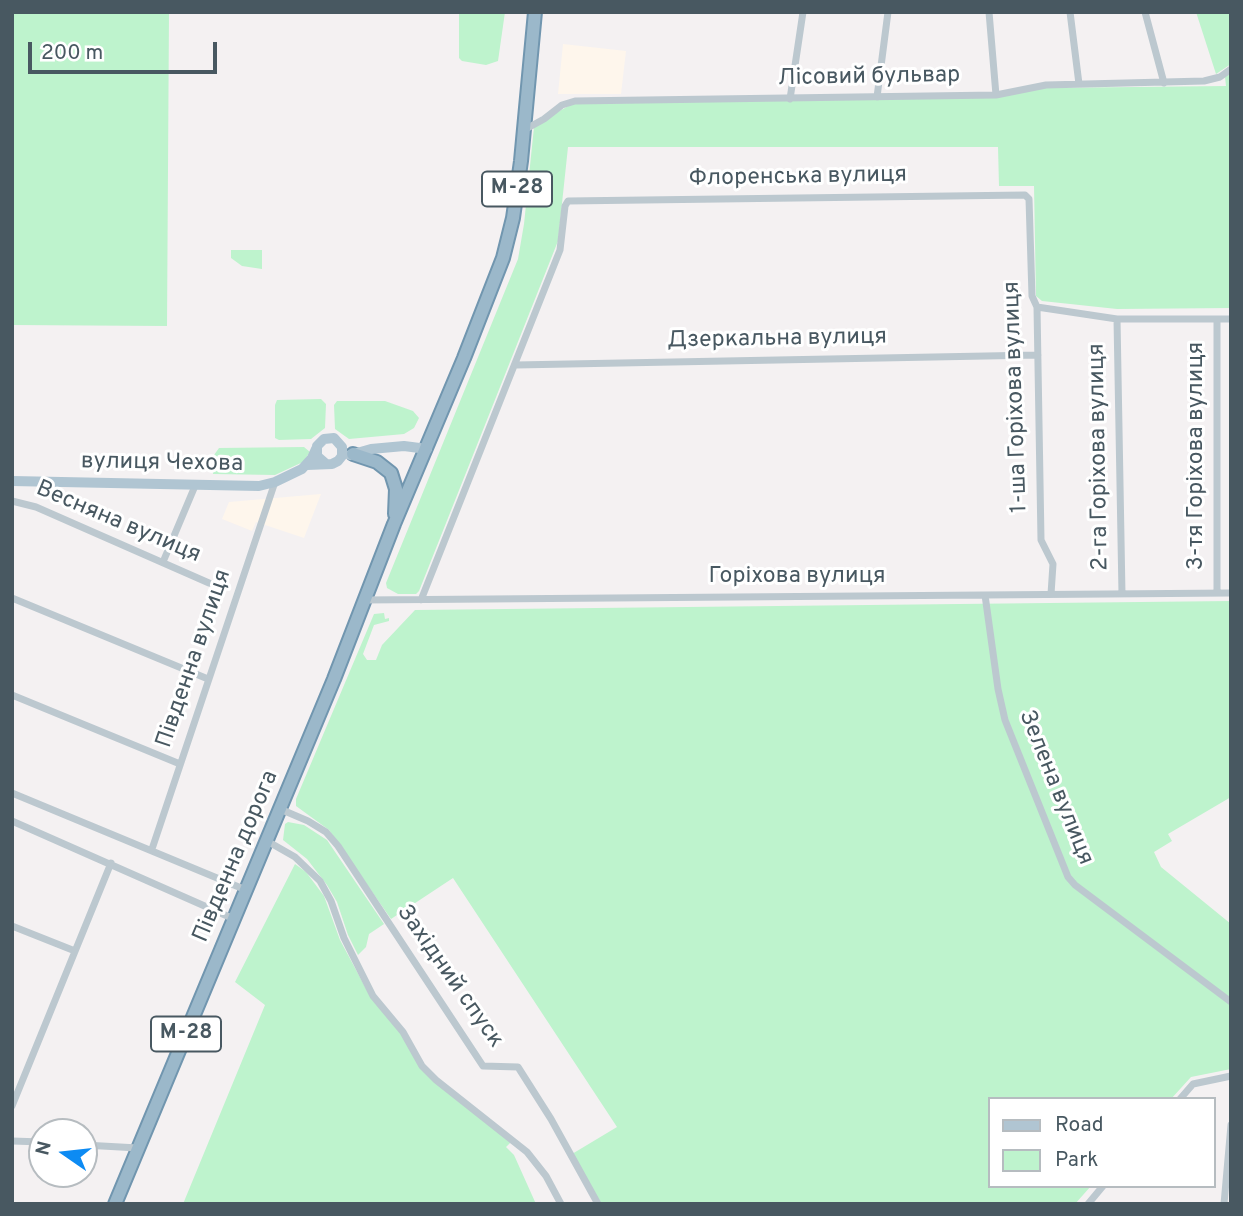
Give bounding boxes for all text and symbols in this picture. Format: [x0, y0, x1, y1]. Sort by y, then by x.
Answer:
scale bar [32, 28, 220, 72]
text: 200 m [41, 40, 103, 67]
street label: Лісовий бульвар [777, 63, 961, 93]
street label: Флоренська вулиця [689, 162, 907, 194]
road number: М-28 [482, 172, 552, 206]
street label: 1-ша Горіхова вулиця [999, 281, 1035, 513]
street label: Дзеркальна вулиця [667, 324, 887, 356]
street label: 3-тя Горіхова вулиця [1183, 342, 1211, 570]
street label: 2-га Горіхова вулиця [1084, 343, 1116, 571]
street label: вулиця Чехова [81, 449, 243, 479]
street label: Весняна вулиця [31, 476, 205, 570]
street label: Горіхова вулиця [708, 563, 886, 591]
street label: Південна вулиця [152, 566, 238, 752]
street label: Зелена вулиця [1011, 707, 1099, 869]
street label: Південна дорога [188, 767, 286, 947]
street label: Західний спуск [390, 900, 508, 1054]
road number: М-28 [151, 1016, 221, 1052]
legend [988, 1097, 1215, 1188]
text: Road [1055, 1112, 1104, 1139]
north arrow [28, 1118, 98, 1188]
text: N [31, 1139, 58, 1158]
text: Park [1055, 1147, 1098, 1174]

